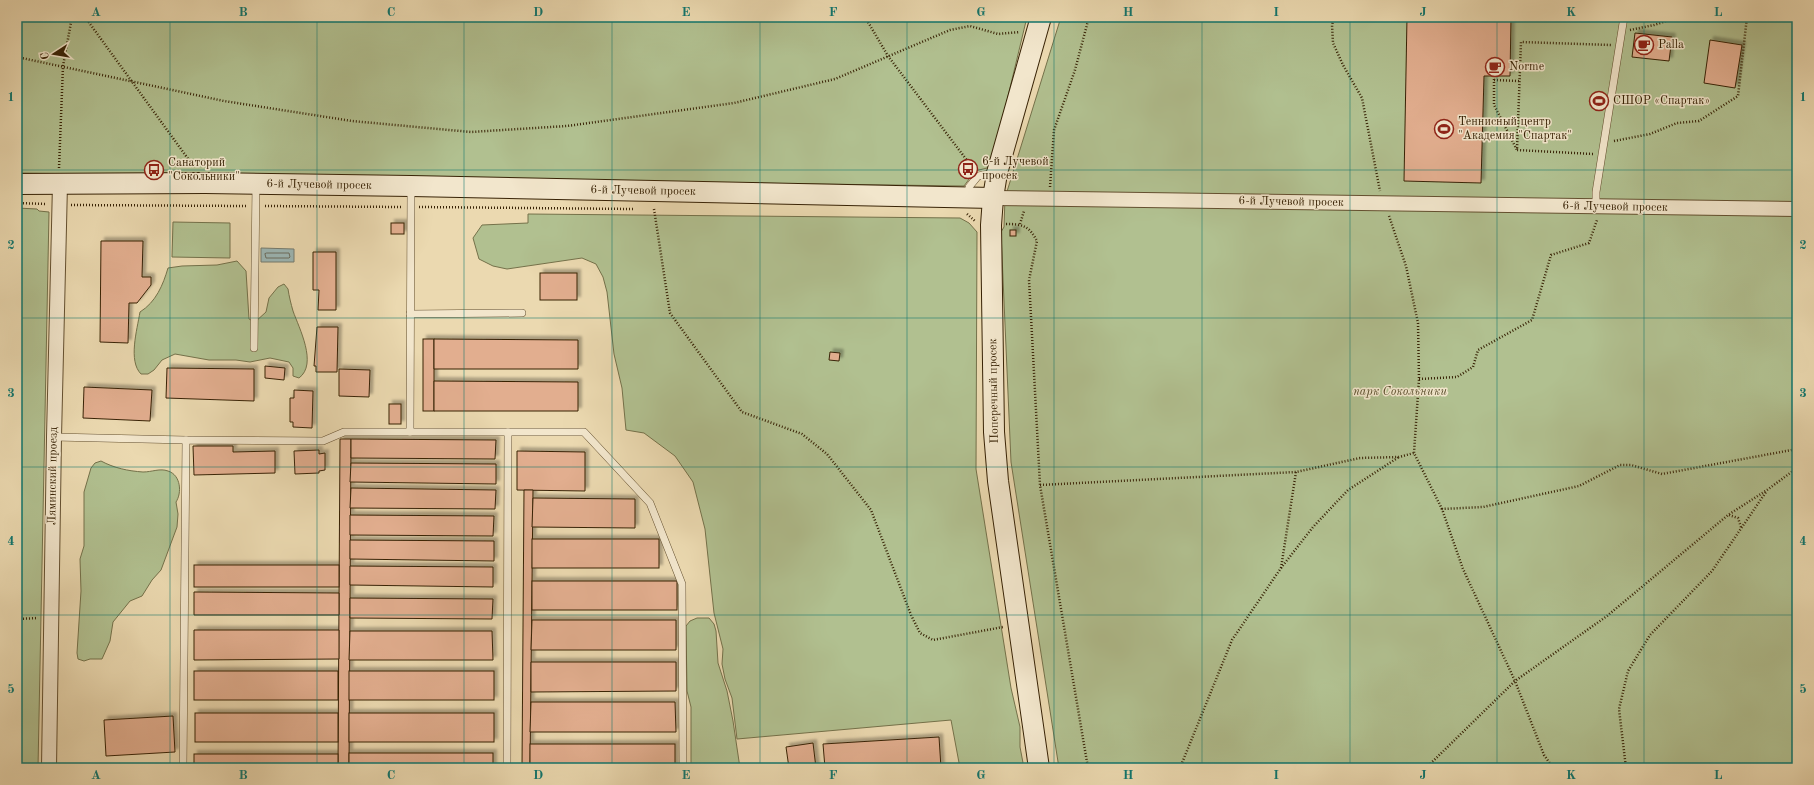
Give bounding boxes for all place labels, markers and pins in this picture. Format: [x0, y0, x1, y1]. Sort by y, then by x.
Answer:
cafe icon: Palla [1633, 34, 1655, 56]
place label: Palla [1658, 39, 1684, 51]
cafe icon: Norme [1484, 56, 1506, 78]
place label: Norme [1509, 61, 1545, 73]
sports icon: СШОР «Спартак» [1588, 90, 1610, 112]
place label: СШОР «Спартак» [1613, 95, 1710, 107]
place label: Теннисный центр "Академия "Спартак" [1458, 116, 1572, 142]
sports icon: Теннисный центр "Академия "Спартак" [1433, 118, 1455, 140]
place label: 6-й Лучевой просек [982, 156, 1049, 182]
place label: Санаторий "Сокольники" [168, 157, 240, 183]
bus stop icon: 6-й Лучевой просек [957, 158, 979, 180]
bus stop icon: Санаторий "Сокольники" [143, 159, 165, 181]

